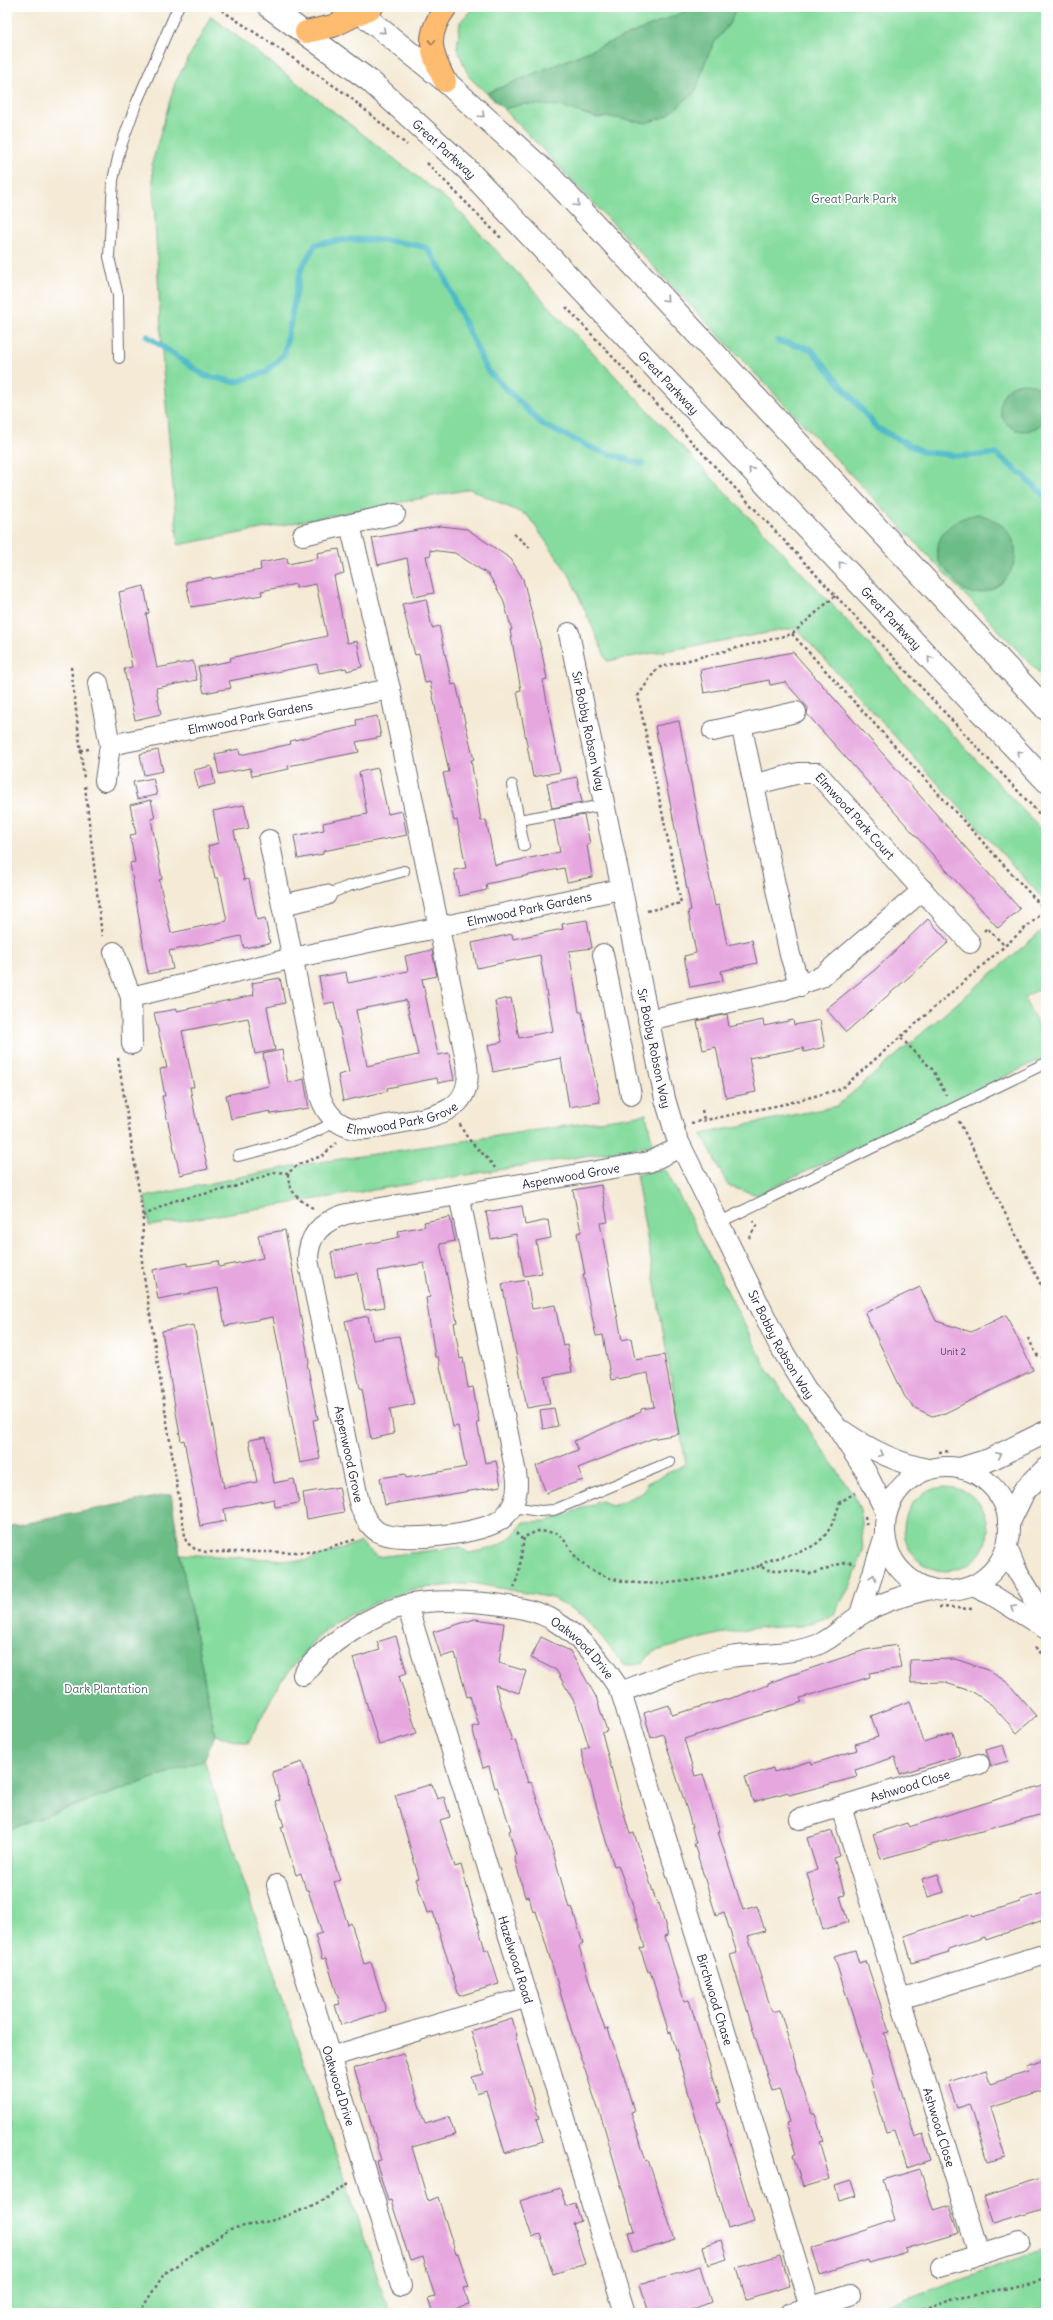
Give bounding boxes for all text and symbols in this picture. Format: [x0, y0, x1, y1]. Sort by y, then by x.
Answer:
one-way arrow [379, 26, 386, 33]
one-way arrow [428, 39, 436, 45]
one-way arrow [478, 110, 485, 117]
street label: Great Parkway [410, 116, 480, 182]
park label: Great Park Park [811, 191, 897, 206]
one-way arrow [572, 199, 580, 207]
one-way arrow [661, 294, 669, 302]
street label: Great Parkway [636, 348, 702, 417]
one-way arrow [748, 467, 756, 475]
one-way arrow [838, 561, 845, 569]
street label: Great Parkway [858, 583, 925, 653]
one-way arrow [928, 656, 935, 663]
street label: Sir Bobby Robson Way [570, 670, 609, 792]
street label: Elmwood Park Gardens [187, 697, 314, 737]
one-way arrow [1017, 750, 1024, 758]
street label: Elmwood Park Court [813, 769, 898, 862]
street label: Elmwood Park Gardens [466, 888, 593, 929]
street label: Sir Bobby Robson Way [635, 987, 675, 1110]
street label: Elmwood Park Grove [345, 1098, 460, 1137]
street label: Aspenwood Grove [521, 1160, 621, 1191]
street label: Sir Bobby Robson Way [746, 1288, 818, 1401]
house number: Unit 2 [940, 1345, 967, 1358]
street label: Aspenwood Grove [331, 1404, 367, 1504]
one-way arrow [877, 1449, 885, 1457]
one-way arrow [995, 1452, 1002, 1460]
one-way arrow [868, 1574, 877, 1581]
one-way arrow [1010, 1605, 1017, 1613]
street label: Oakwood Drive [548, 1613, 618, 1682]
park label: Dark Plantation [64, 1681, 148, 1696]
street label: Ashwood Close [868, 1766, 951, 1804]
street label: Hazelwood Road [496, 1914, 537, 2005]
street label: Birchwood Chase [694, 1952, 737, 2047]
street label: Oakwood Drive [320, 2043, 359, 2128]
street label: Ashwood Close [920, 2086, 959, 2169]

